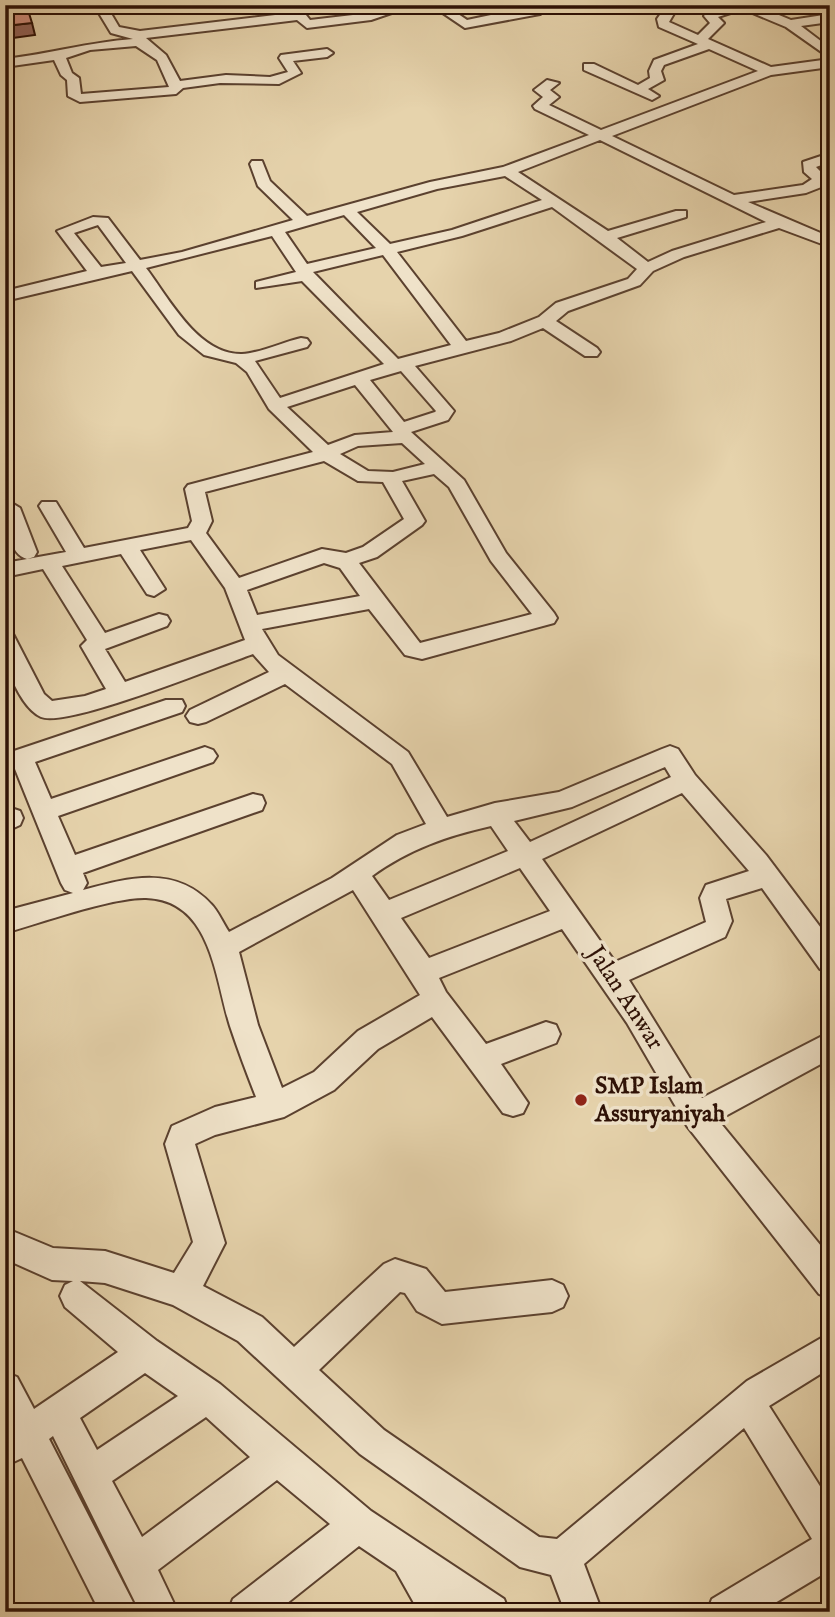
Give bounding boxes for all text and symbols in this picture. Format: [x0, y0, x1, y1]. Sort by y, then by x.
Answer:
street label: Jalan Anwar [578, 937, 670, 1056]
place label: SMP Islam Assuryaniyah [594, 1071, 725, 1130]
marker: SMP Islam Assuryaniyah [573, 1092, 589, 1108]

